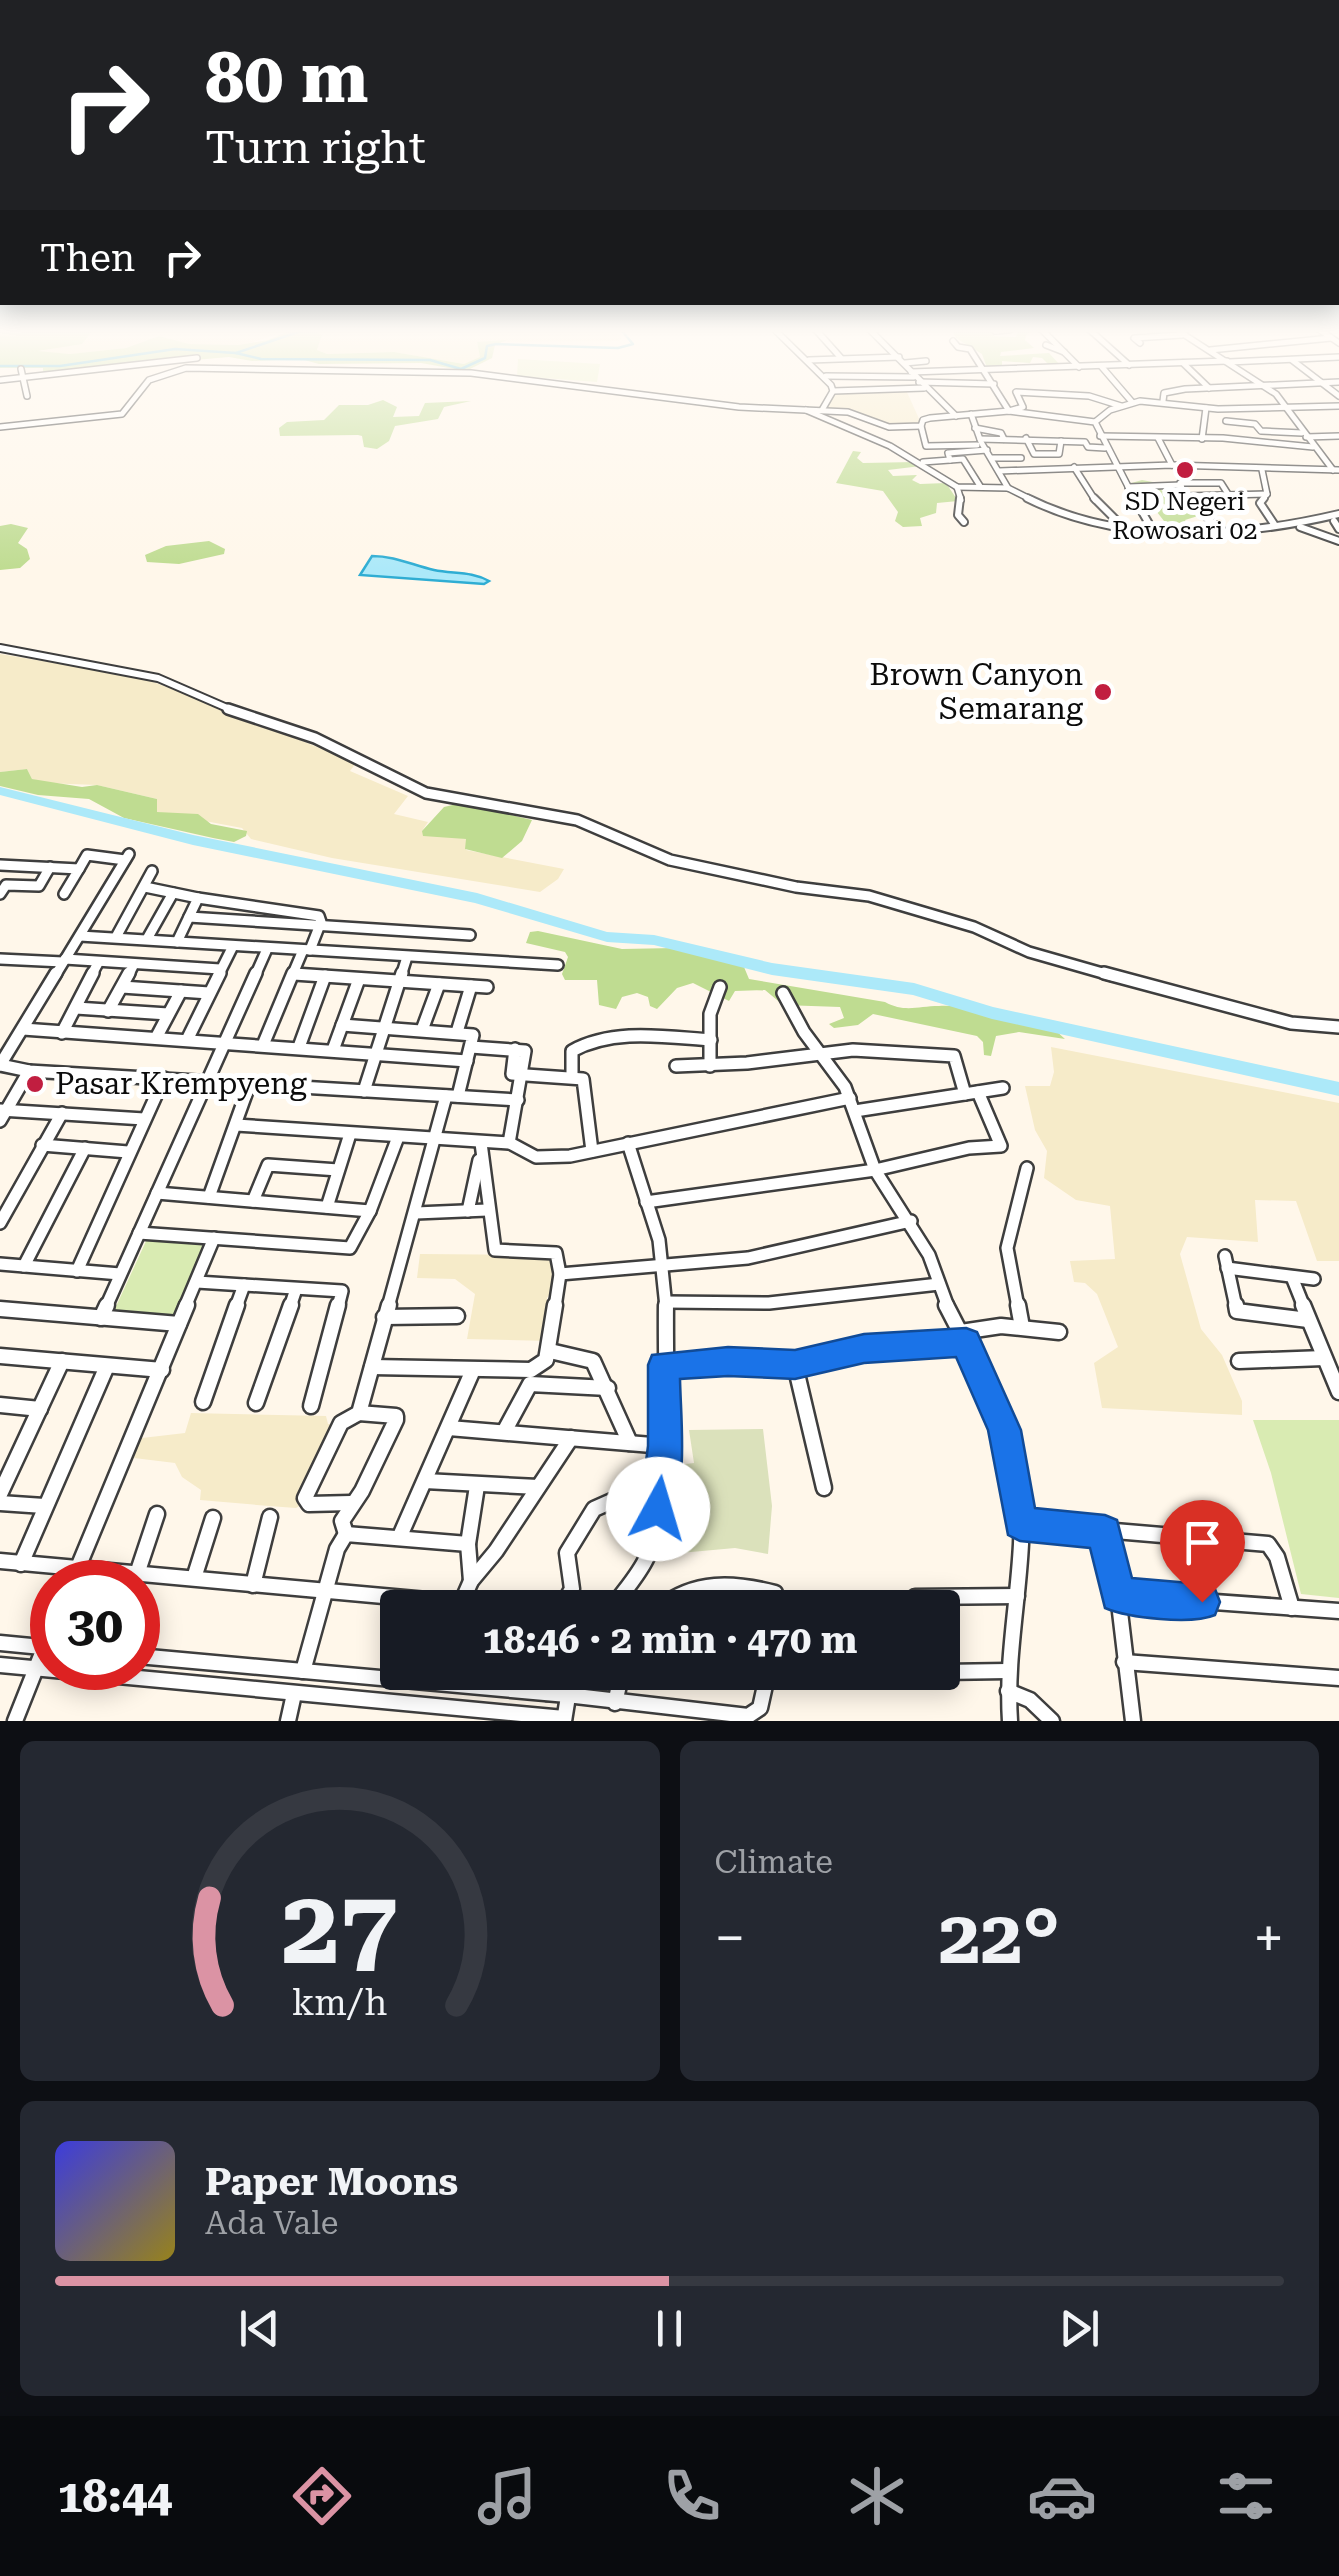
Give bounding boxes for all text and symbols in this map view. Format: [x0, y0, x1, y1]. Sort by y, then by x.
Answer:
text: 80 m [205, 37, 369, 119]
icon: right [40, 40, 170, 170]
text: Turn right [205, 121, 426, 174]
icon: right [155, 230, 210, 285]
text: Then [40, 236, 135, 280]
marker: SD Negeri Rowosari 02 [1174, 459, 1196, 481]
place label: SD Negeri Rowosari 02 [1112, 487, 1258, 545]
place label: Brown Canyon Semarang [870, 657, 1083, 726]
marker: Brown Canyon Semarang [1092, 681, 1114, 703]
place label: Pasar Krempyeng [55, 1066, 307, 1101]
marker: Pasar Krempyeng [24, 1073, 46, 1095]
position arrow [606, 1457, 710, 1561]
pin [1160, 1500, 1245, 1603]
icon: arrive [1175, 1515, 1230, 1570]
speed limit sign: 30 [30, 1560, 160, 1690]
text: 18:46 · 2 min · 470 m [483, 1618, 857, 1662]
text: Climate [715, 1843, 833, 1881]
text: 27 [282, 1867, 398, 1988]
text: 22° [939, 1893, 1060, 1981]
text: − [715, 1906, 745, 1970]
text: + [1253, 1906, 1284, 1970]
text: km/h [292, 1982, 388, 2024]
text: Paper Moons [205, 2160, 458, 2204]
text: Ada Vale [205, 2204, 338, 2242]
icon: previous [232, 2301, 287, 2356]
icon: pause [642, 2301, 697, 2356]
icon: next [1052, 2301, 1107, 2356]
icon: directions [287, 2461, 357, 2531]
icon: music [472, 2461, 542, 2531]
icon: phone [657, 2461, 727, 2531]
icon: climate [842, 2461, 912, 2531]
icon: car [1027, 2461, 1097, 2531]
icon: filters [1211, 2461, 1281, 2531]
text: 18:44 [57, 2470, 172, 2523]

